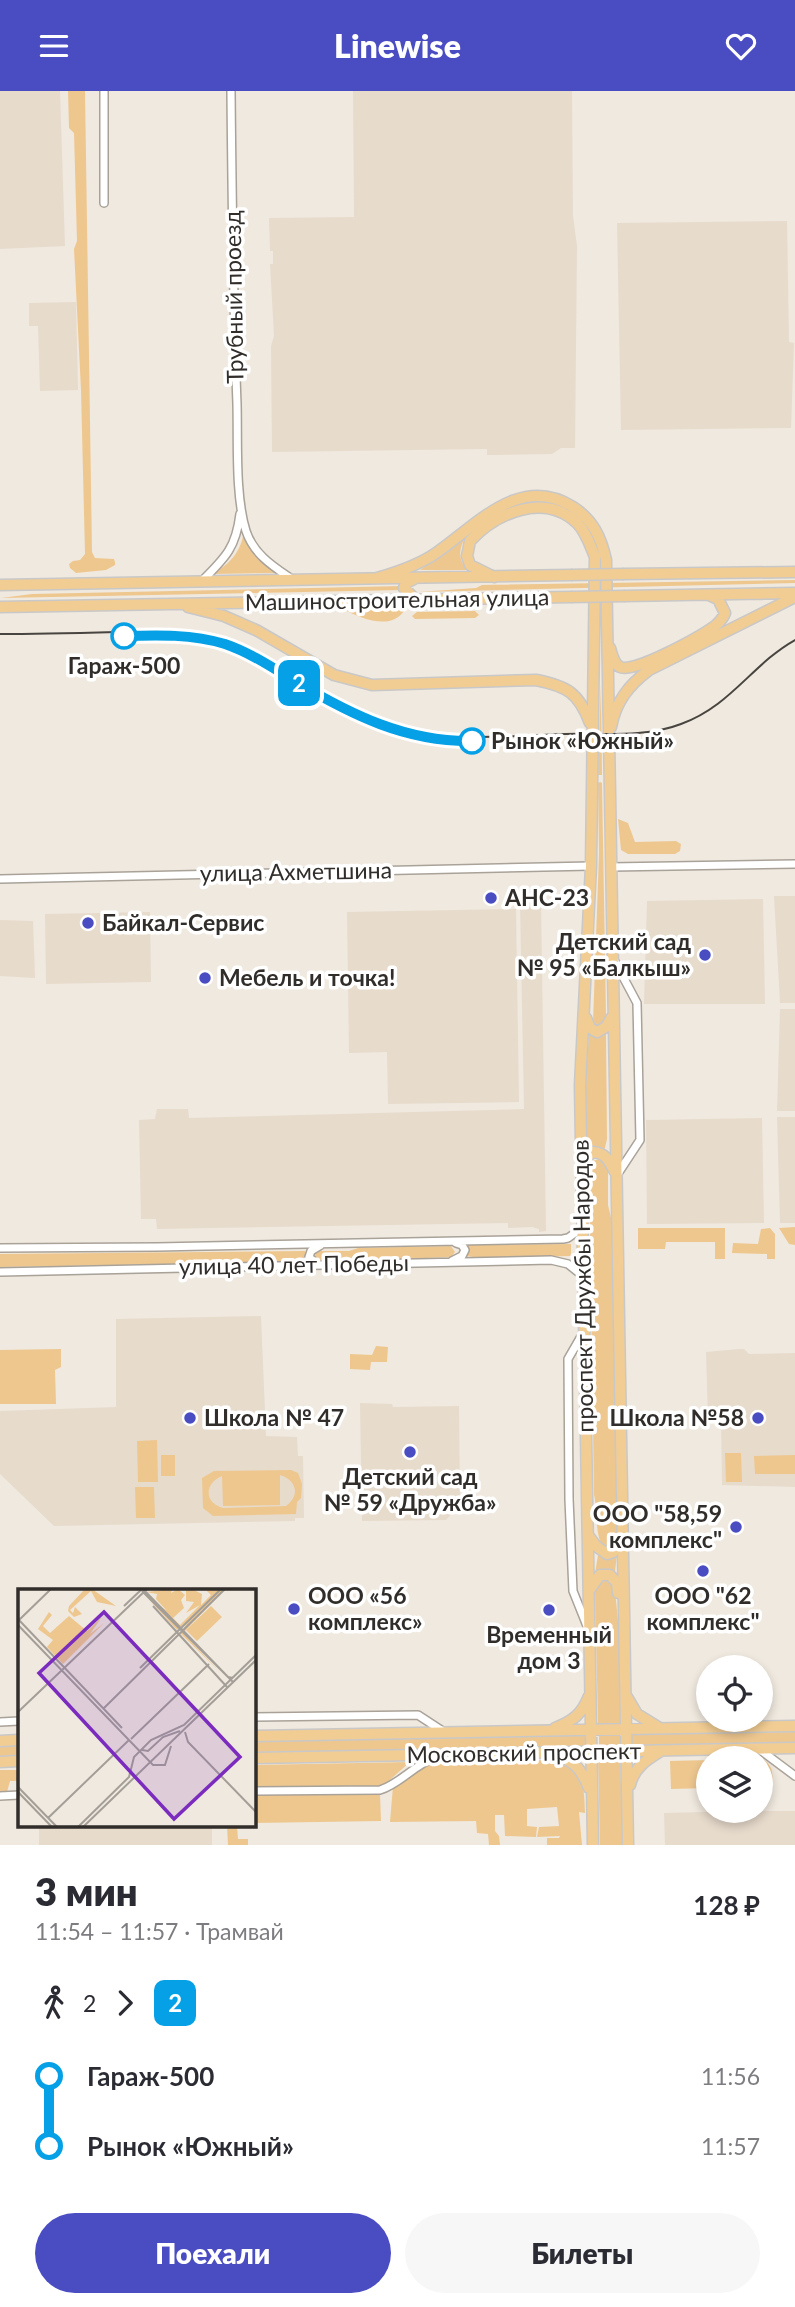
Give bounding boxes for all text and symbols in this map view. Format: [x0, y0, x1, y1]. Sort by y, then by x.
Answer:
text: Linewise [334, 26, 461, 65]
icon: menu [35, 27, 73, 65]
icon: heart [722, 27, 760, 65]
street label: Трубный проезд [217, 210, 249, 384]
street label: Машиностроительная улица [244, 582, 549, 616]
marker: Гараж-500 [111, 623, 137, 649]
place label: Гараж-500 [68, 651, 180, 679]
line badge: 2 [276, 660, 322, 706]
text: 2 [292, 668, 306, 697]
place label: Рынок «Южный» [491, 726, 674, 754]
marker: Рынок «Южный» [459, 728, 485, 754]
street label: улица Ахметшина [200, 855, 392, 887]
place label: АНС-23 [504, 883, 589, 911]
marker: АНС-23 [483, 890, 499, 906]
place label: Байкал-Сервис [102, 908, 264, 936]
marker: Байкал-Сервис [80, 915, 96, 931]
place label: Детский сад № 95 «Балкыш» [517, 927, 691, 981]
marker: Детский сад № 95 «Балкыш» [697, 947, 713, 963]
place label: Мебель и точка! [219, 963, 395, 991]
marker: Мебель и точка! [197, 970, 213, 986]
street label: проспект Дружбы Народов [565, 1139, 599, 1433]
street label: улица 40 лет Победы [179, 1248, 409, 1280]
place label: Школа № 47 [204, 1403, 344, 1431]
place label: Школа №58 [609, 1403, 744, 1431]
marker: Школа № 47 [182, 1410, 198, 1426]
marker: Школа №58 [750, 1410, 766, 1426]
marker: Детский сад № 59 «Дружба» [402, 1444, 418, 1460]
place label: Детский сад № 59 «Дружба» [324, 1462, 496, 1516]
place label: ООО "58,59 комплекс" [593, 1499, 722, 1553]
marker: ООО "58,59 комплекс" [728, 1519, 744, 1535]
marker: ООО "62 комплекс" [695, 1563, 711, 1579]
place label: ООО «56 комплекс» [308, 1581, 423, 1635]
place label: ООО "62 комплекс" [646, 1581, 760, 1635]
inset map [18, 1589, 256, 1827]
marker: ООО «56 комплекс» [286, 1601, 302, 1617]
marker: Временный дом 3 [541, 1602, 557, 1618]
place label: Временный дом 3 [486, 1620, 612, 1674]
map controls [696, 1655, 773, 1823]
button: locate [696, 1655, 773, 1732]
street label: Московский проспект [406, 1736, 642, 1768]
button: layers [696, 1746, 773, 1823]
text: 3 мин [35, 1868, 138, 1914]
text: 128 ₽ [693, 1889, 760, 1921]
text: 11:54 – 11:57 · Трамвай [35, 1917, 284, 1945]
icon: walk [35, 1984, 73, 2022]
icon: forward [106, 1984, 144, 2022]
text: 2 [168, 1988, 182, 2017]
text: 2 [83, 1989, 96, 2017]
text: Гараж-500 [87, 2060, 214, 2092]
text: 11:56 [701, 2062, 760, 2090]
text: Рынок «Южный» [87, 2130, 294, 2162]
text: 11:57 [701, 2132, 760, 2160]
button: Поехали [35, 2213, 391, 2293]
button: Билеты [405, 2213, 760, 2293]

